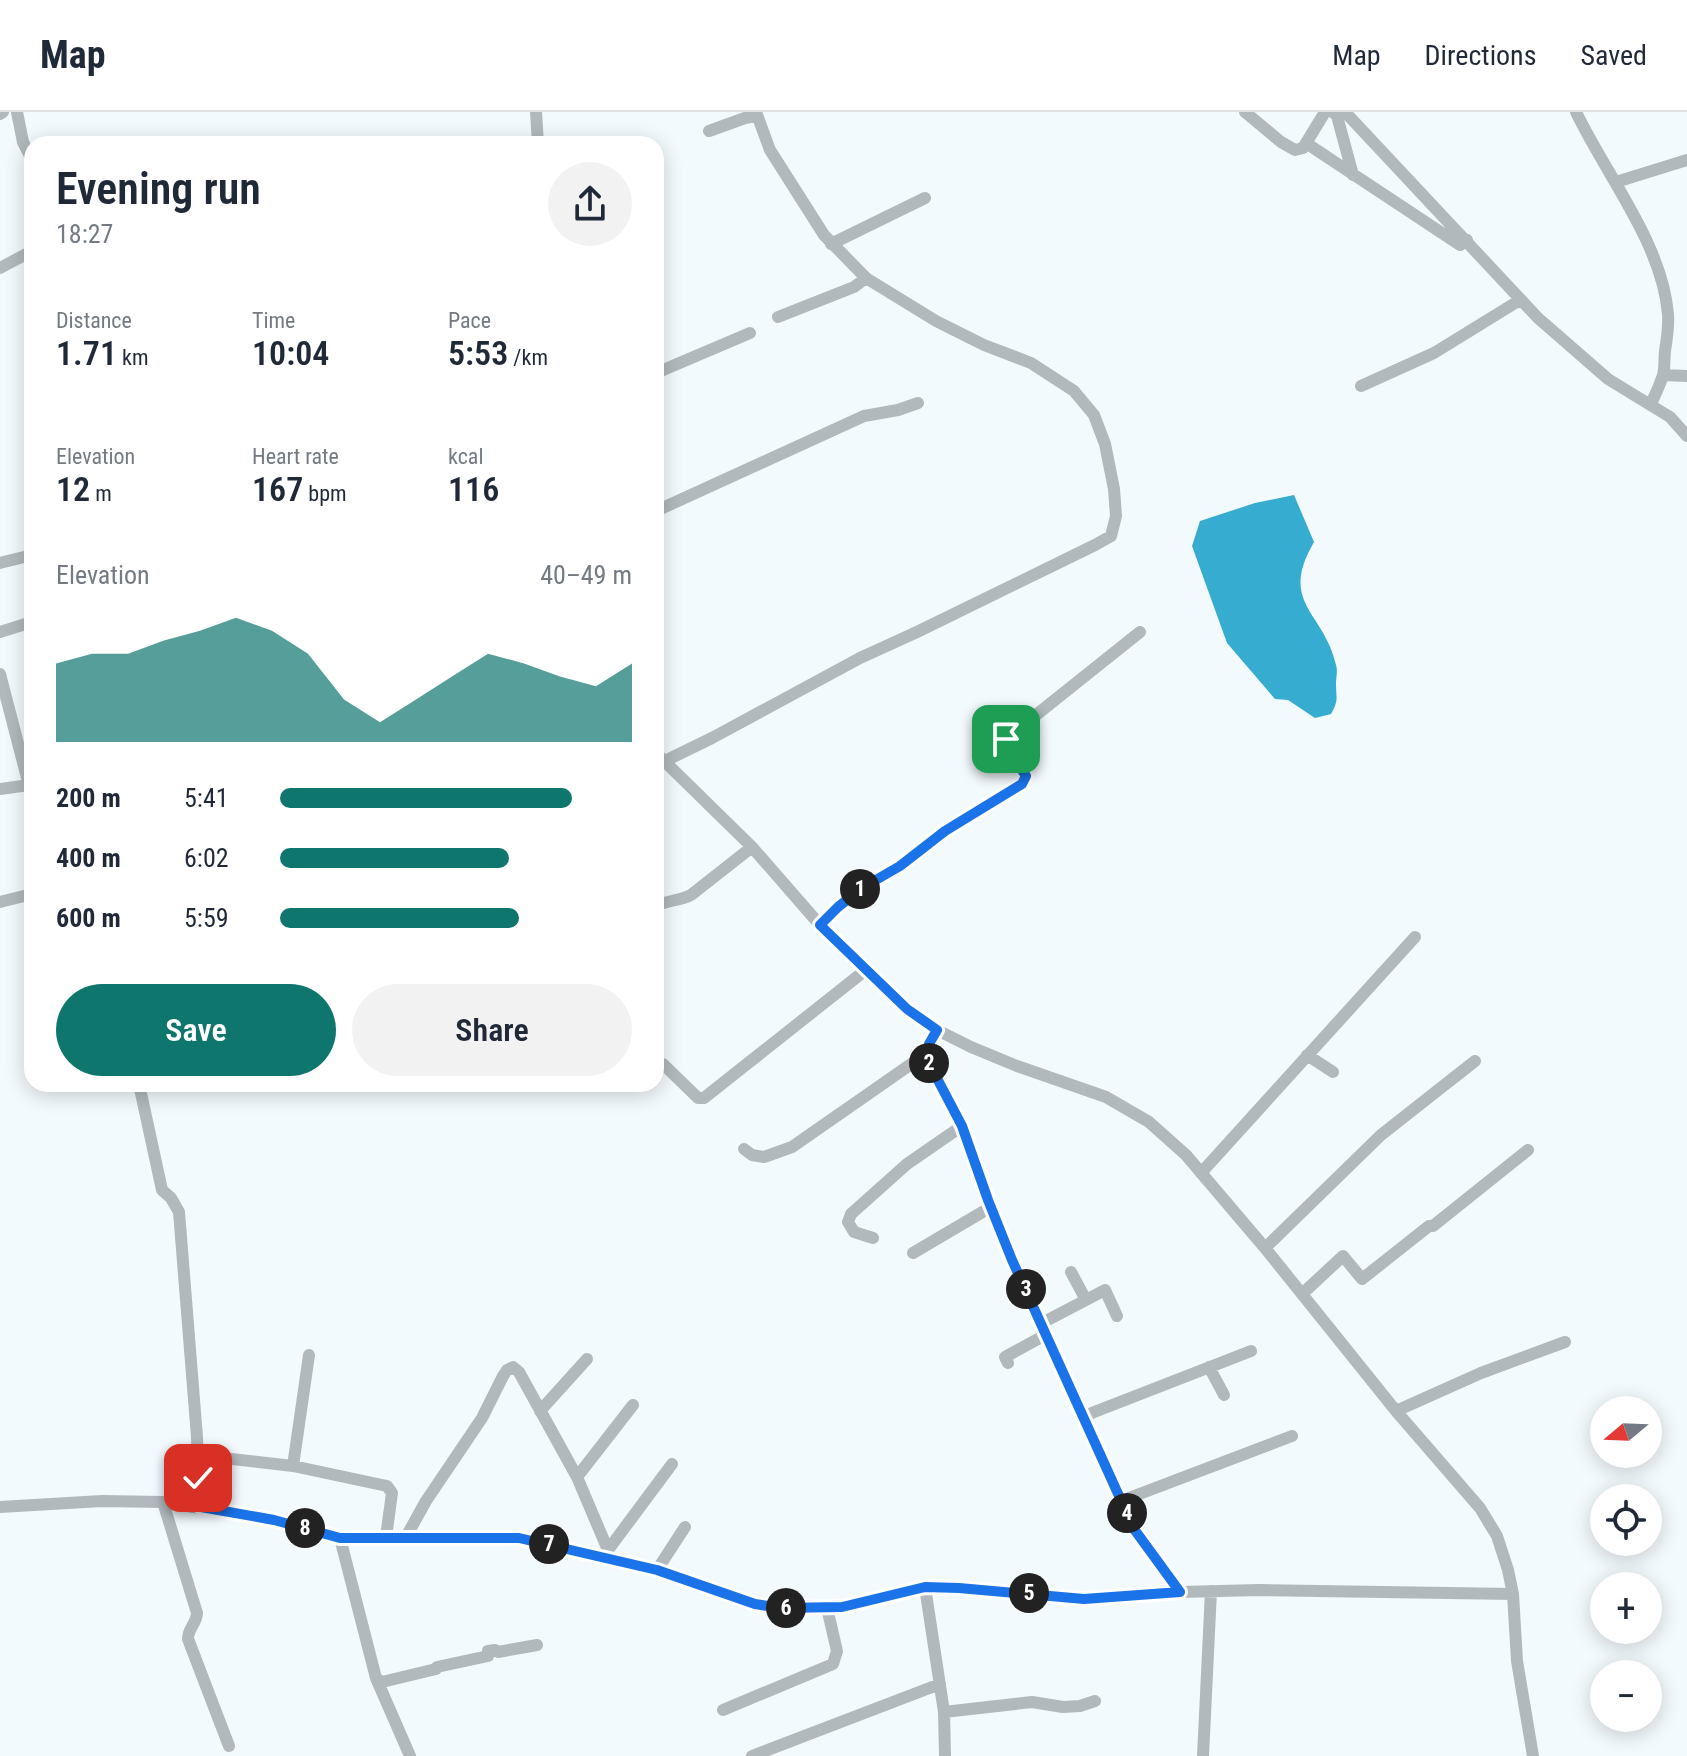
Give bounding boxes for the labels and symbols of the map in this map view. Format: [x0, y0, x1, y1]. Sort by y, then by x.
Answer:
pin [972, 705, 1040, 773]
pin: 1 [840, 869, 880, 909]
pin: 2 [909, 1043, 949, 1083]
pin: 3 [1006, 1269, 1046, 1309]
north arrow [1590, 1396, 1662, 1468]
pin [164, 1444, 232, 1512]
pin: 4 [1107, 1493, 1147, 1533]
pin: 8 [285, 1508, 325, 1548]
pin: 7 [529, 1524, 569, 1564]
pin: 5 [1009, 1573, 1049, 1613]
pin: 6 [766, 1588, 806, 1628]

